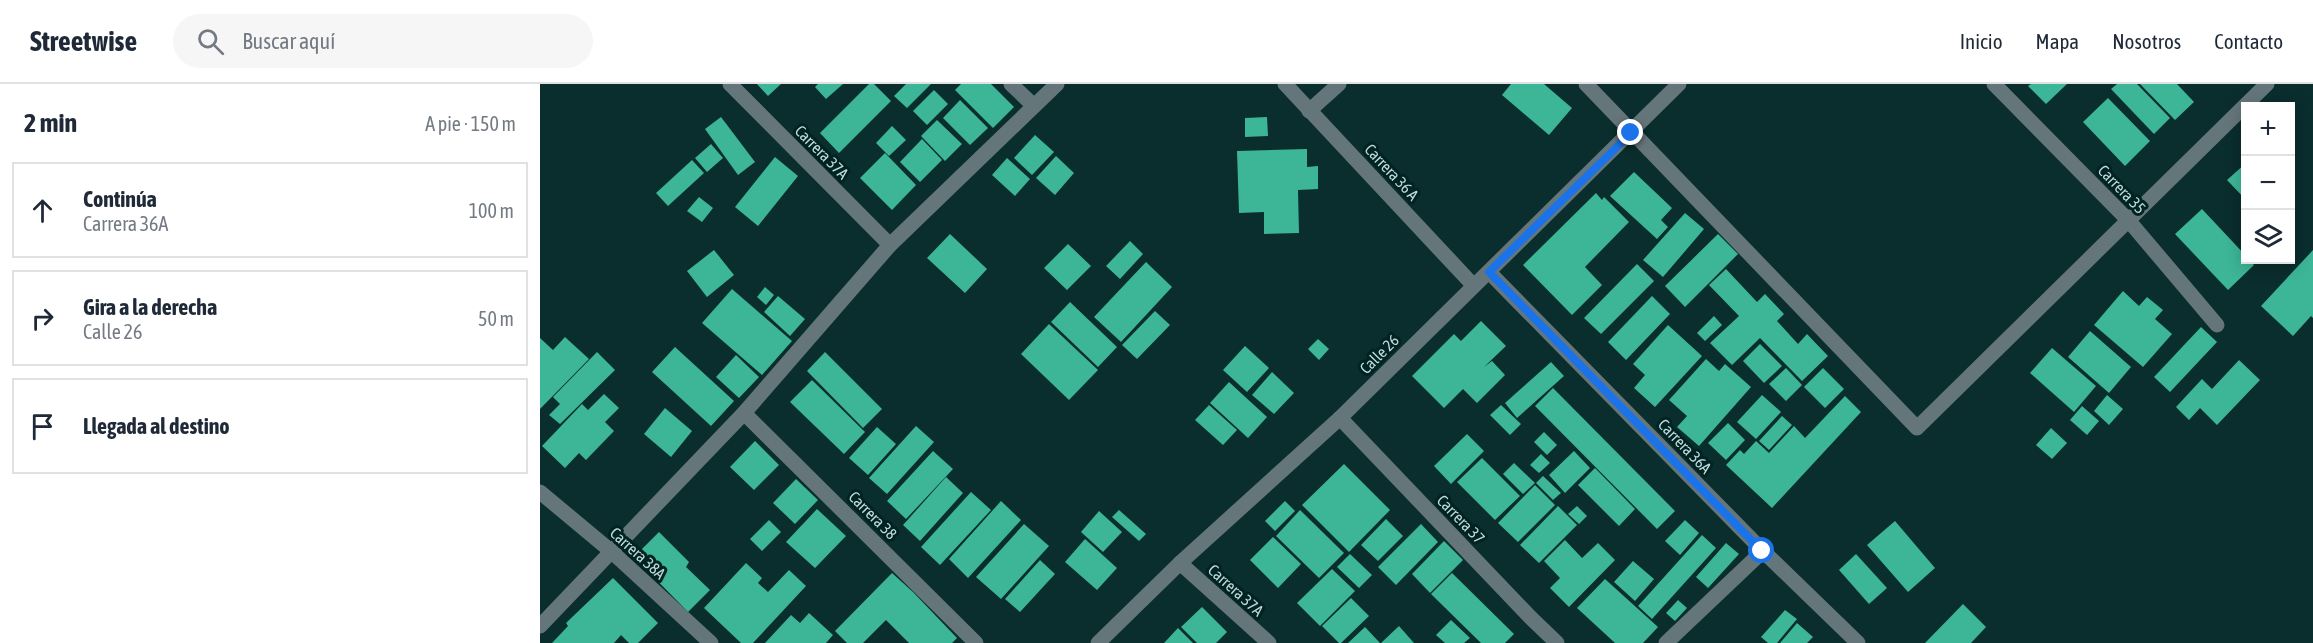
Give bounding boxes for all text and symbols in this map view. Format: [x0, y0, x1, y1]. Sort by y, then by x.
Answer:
search box [173, 14, 593, 68]
text: Streetwise [30, 25, 137, 57]
icon: search [194, 25, 227, 58]
text: Buscar aquí [242, 28, 335, 54]
text: Inicio [1960, 29, 2003, 53]
text: Mapa [2036, 29, 2079, 53]
text: Nosotros [2112, 29, 2181, 53]
text: Contacto [2214, 29, 2283, 53]
map controls [2241, 102, 2295, 264]
button: + [2241, 102, 2295, 156]
text: 2 min [24, 108, 77, 138]
text: A pie · 150 m [425, 112, 516, 135]
route end [1617, 119, 1643, 145]
street label: Carrera 37A [792, 122, 853, 183]
street label: Carrera 36 A [1361, 140, 1423, 204]
button: − [2241, 156, 2295, 210]
street label: Carrera 35 [2095, 161, 2149, 217]
text: Continúa [83, 186, 157, 212]
icon: ahead [26, 194, 59, 227]
text: 100 m [469, 199, 514, 222]
button: layers [2241, 210, 2295, 264]
text: Carrera 36A [83, 212, 168, 235]
text: Gira a la derecha [83, 294, 217, 320]
icon: right [26, 302, 59, 335]
text: 50 m [478, 307, 514, 330]
text: Calle 26 [83, 320, 142, 343]
street label: Calle 26 [1356, 331, 1402, 377]
icon: arrive [26, 410, 59, 443]
text: Llegada al destino [83, 413, 230, 439]
street label: Carrera 36A [1655, 415, 1715, 477]
street label: Carrera 38 [845, 487, 901, 543]
street label: Carrera 37 [1434, 491, 1488, 547]
street label: Carrera 38A [607, 523, 669, 583]
route start [1748, 537, 1774, 563]
street label: Carrera 37A [1205, 560, 1267, 620]

